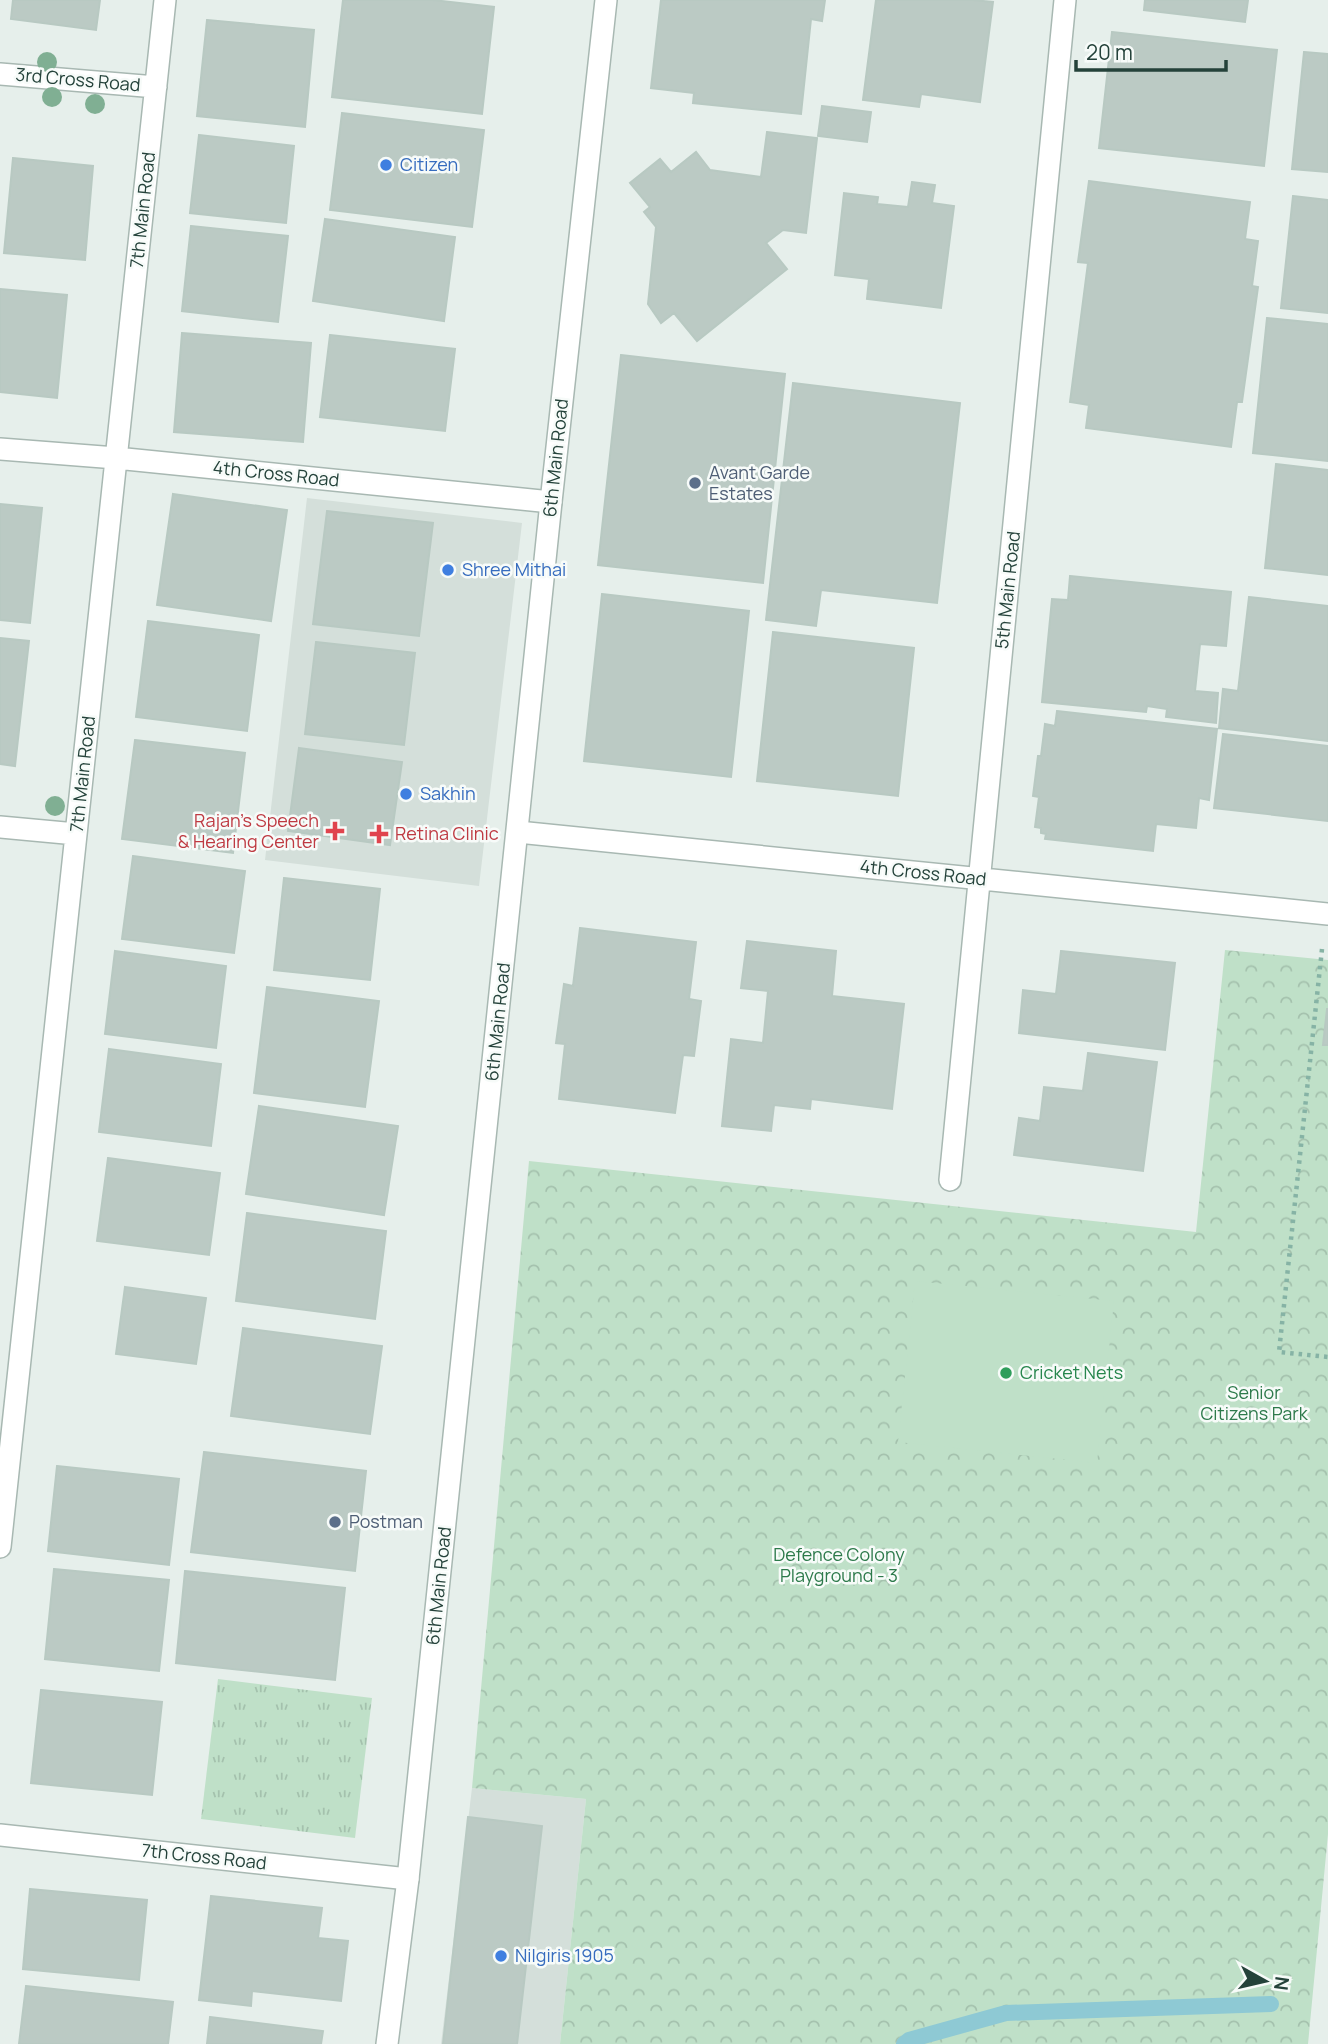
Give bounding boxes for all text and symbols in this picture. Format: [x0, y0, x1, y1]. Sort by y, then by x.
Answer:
scale bar [1076, 28, 1226, 72]
text: 20 m [1086, 38, 1133, 66]
street label: 3rd Cross Road [15, 62, 142, 96]
street label: 7th Main Road [124, 151, 160, 269]
place label: Citizen [400, 152, 458, 176]
marker: Citizen [378, 157, 394, 173]
street label: 6th Main Road [537, 397, 573, 518]
street label: 4th Cross Road [212, 454, 341, 492]
place label: Avant Garde Estates [709, 460, 810, 505]
marker: Avant Garde Estates [687, 475, 703, 491]
street label: 5th Main Road [989, 530, 1025, 650]
place label: Shree Mithai [462, 557, 566, 581]
marker: Shree Mithai [440, 562, 456, 578]
street label: 7th Main Road [64, 715, 100, 833]
place label: Sakhin [420, 781, 476, 805]
marker: Sakhin [398, 786, 414, 802]
place label: Rajan's Speech & Hearing Center [178, 808, 320, 853]
marker: Rajan's Speech & Hearing Center [325, 821, 345, 841]
place label: Retina Clinic [395, 821, 499, 845]
marker: Retina Clinic [369, 824, 389, 844]
street label: 4th Cross Road [859, 853, 988, 891]
street label: 6th Main Road [479, 961, 515, 1082]
place label: Cricket Nets [1020, 1360, 1123, 1384]
marker: Cricket Nets [998, 1365, 1014, 1381]
park label: Senior Citizens Park [1200, 1380, 1309, 1425]
place label: Postman [349, 1509, 423, 1533]
marker: Postman [327, 1514, 343, 1530]
street label: 6th Main Road [420, 1525, 456, 1646]
park label: Defence Colony Playground - 3 [773, 1542, 905, 1587]
street label: 7th Cross Road [140, 1838, 268, 1874]
place label: Nilgiris 1905 [515, 1943, 614, 1967]
north arrow [1230, 1946, 1300, 2016]
marker: Nilgiris 1905 [493, 1948, 509, 1964]
text: N [1268, 1975, 1296, 1992]

